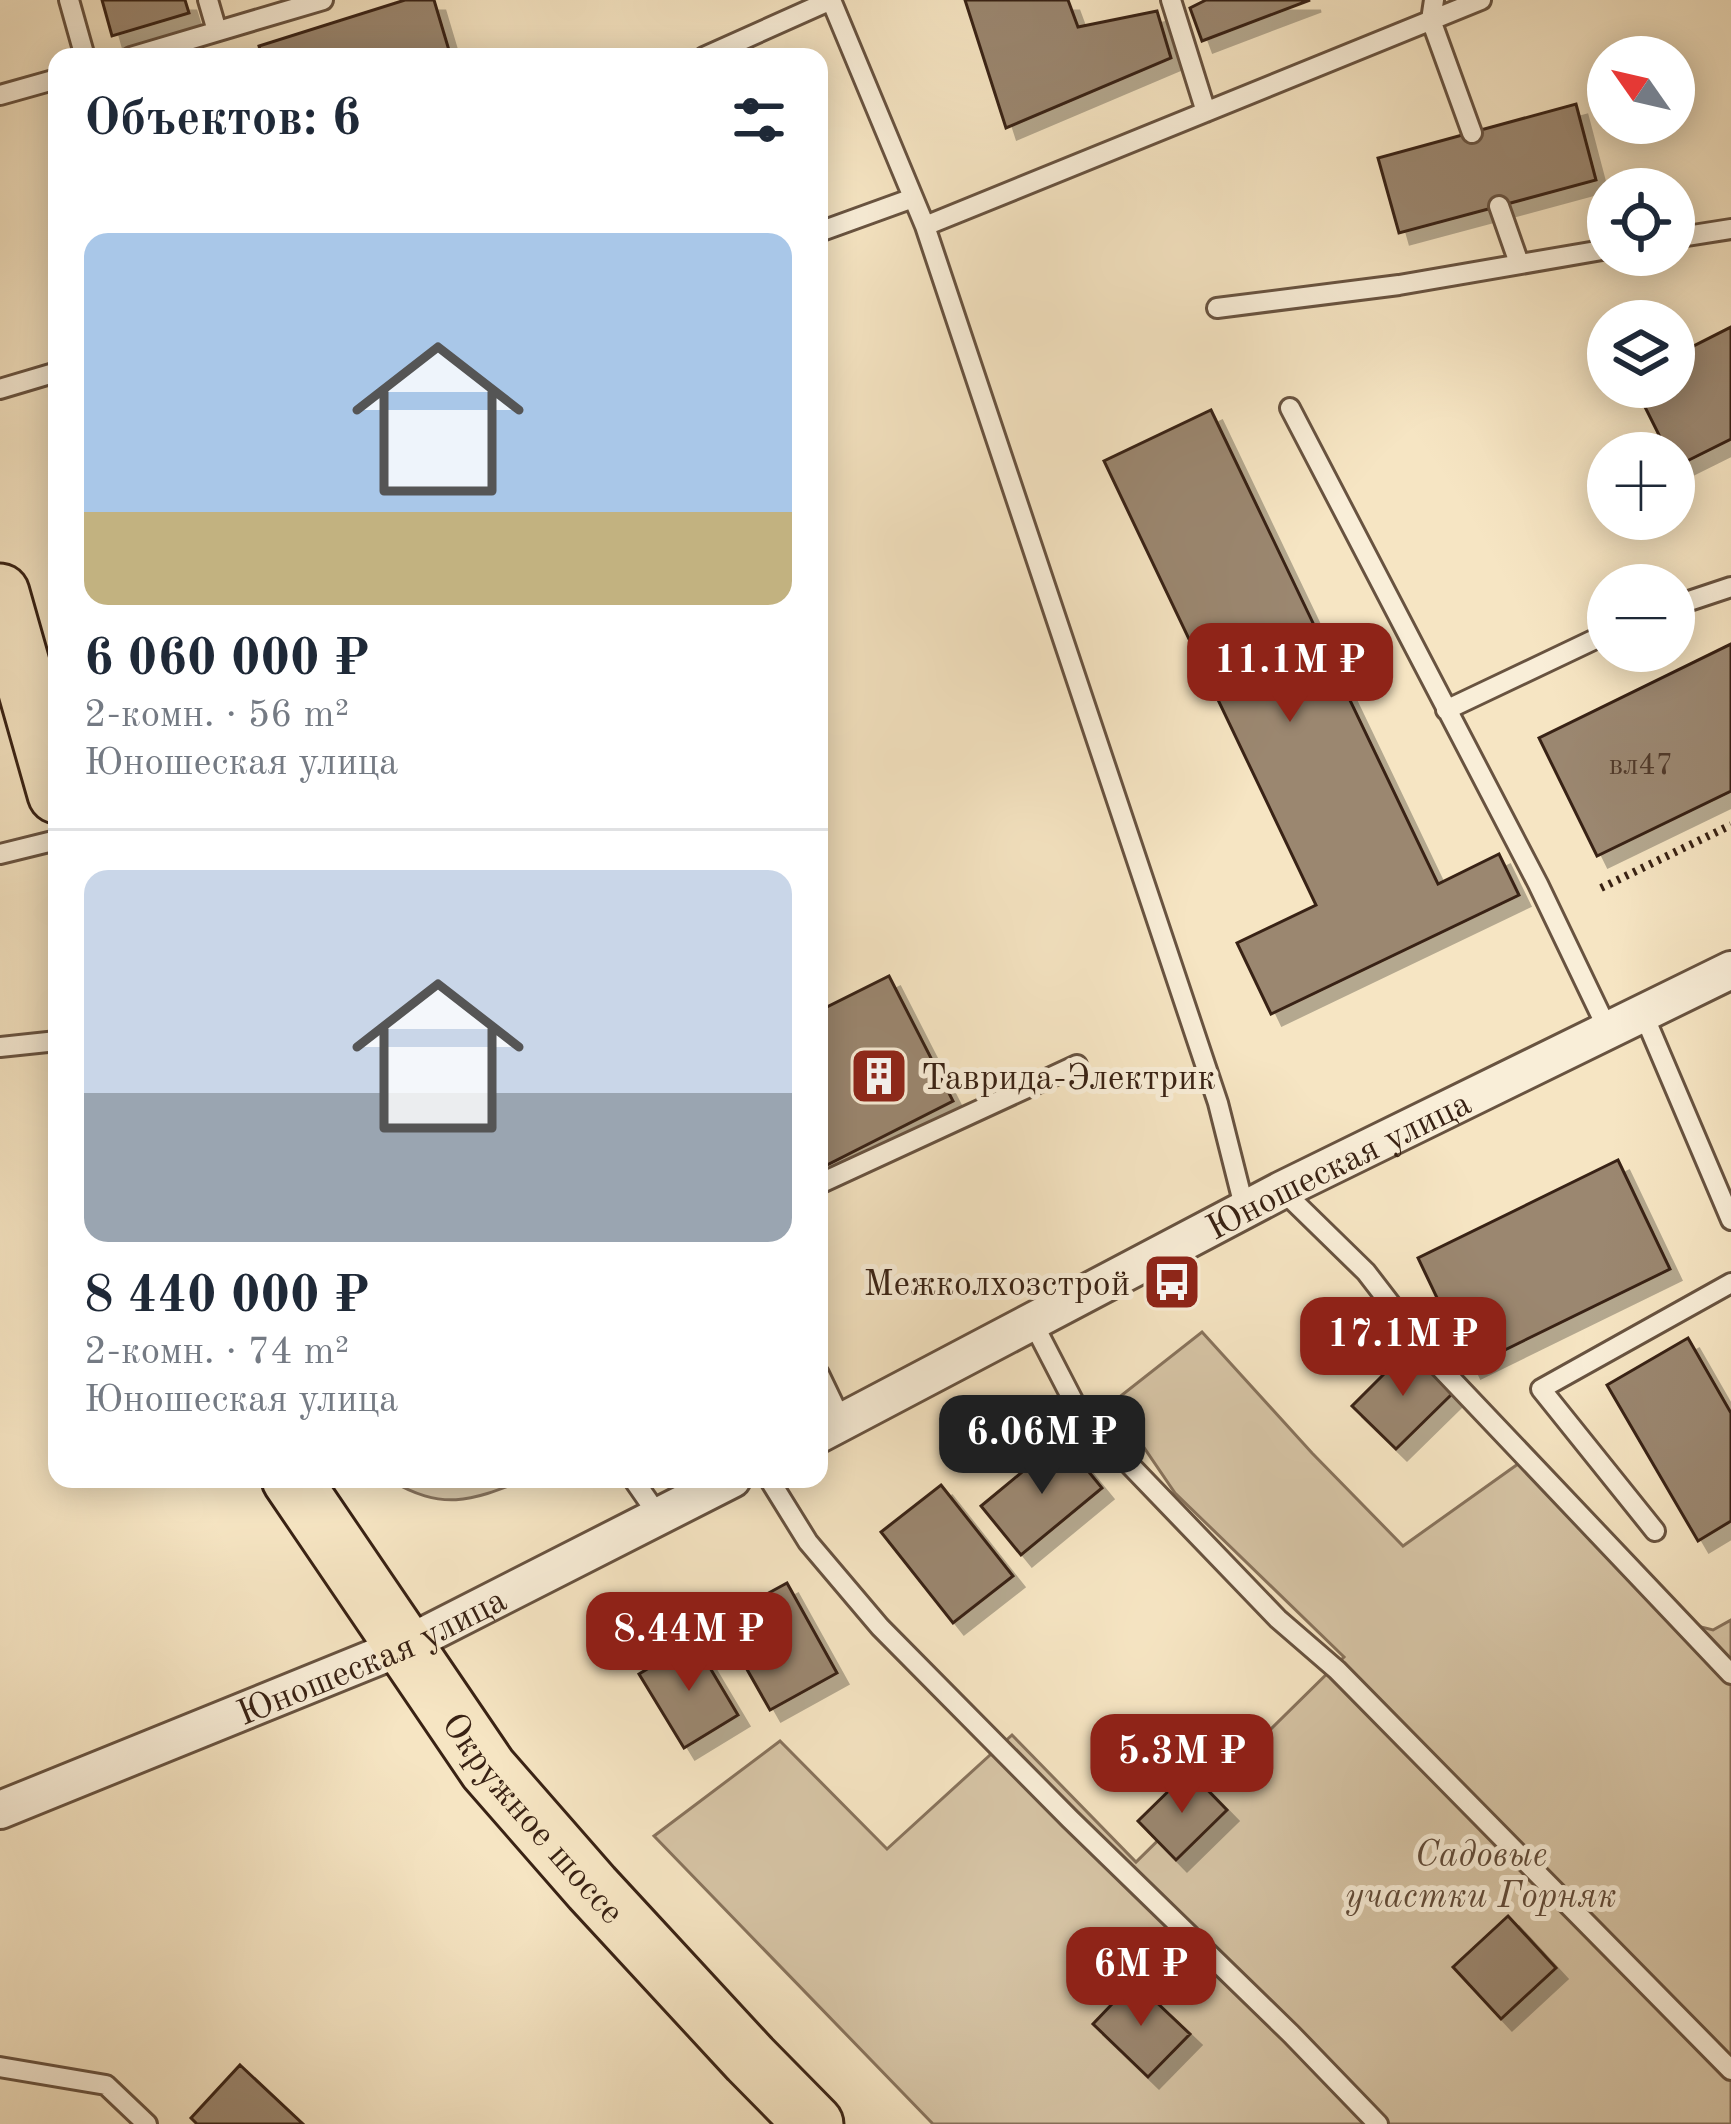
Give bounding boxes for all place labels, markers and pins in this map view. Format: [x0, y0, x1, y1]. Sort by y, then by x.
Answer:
pin: 11.1M ₽ [1179, 623, 1401, 725]
building icon: Таврида-Электрик [848, 1045, 910, 1107]
place label: Таврида-Электрик [921, 1062, 1216, 1098]
bus stop icon: Межколхозстрой [1141, 1251, 1203, 1313]
place label: Межколхозстрой [863, 1268, 1130, 1304]
pin: 17.1M ₽ [1292, 1297, 1514, 1399]
pin: 6.06M ₽ [931, 1395, 1153, 1497]
pin: 8.44M ₽ [578, 1592, 800, 1694]
pin: 5.3M ₽ [1084, 1714, 1280, 1816]
pin: 6M ₽ [1070, 1927, 1212, 2029]

